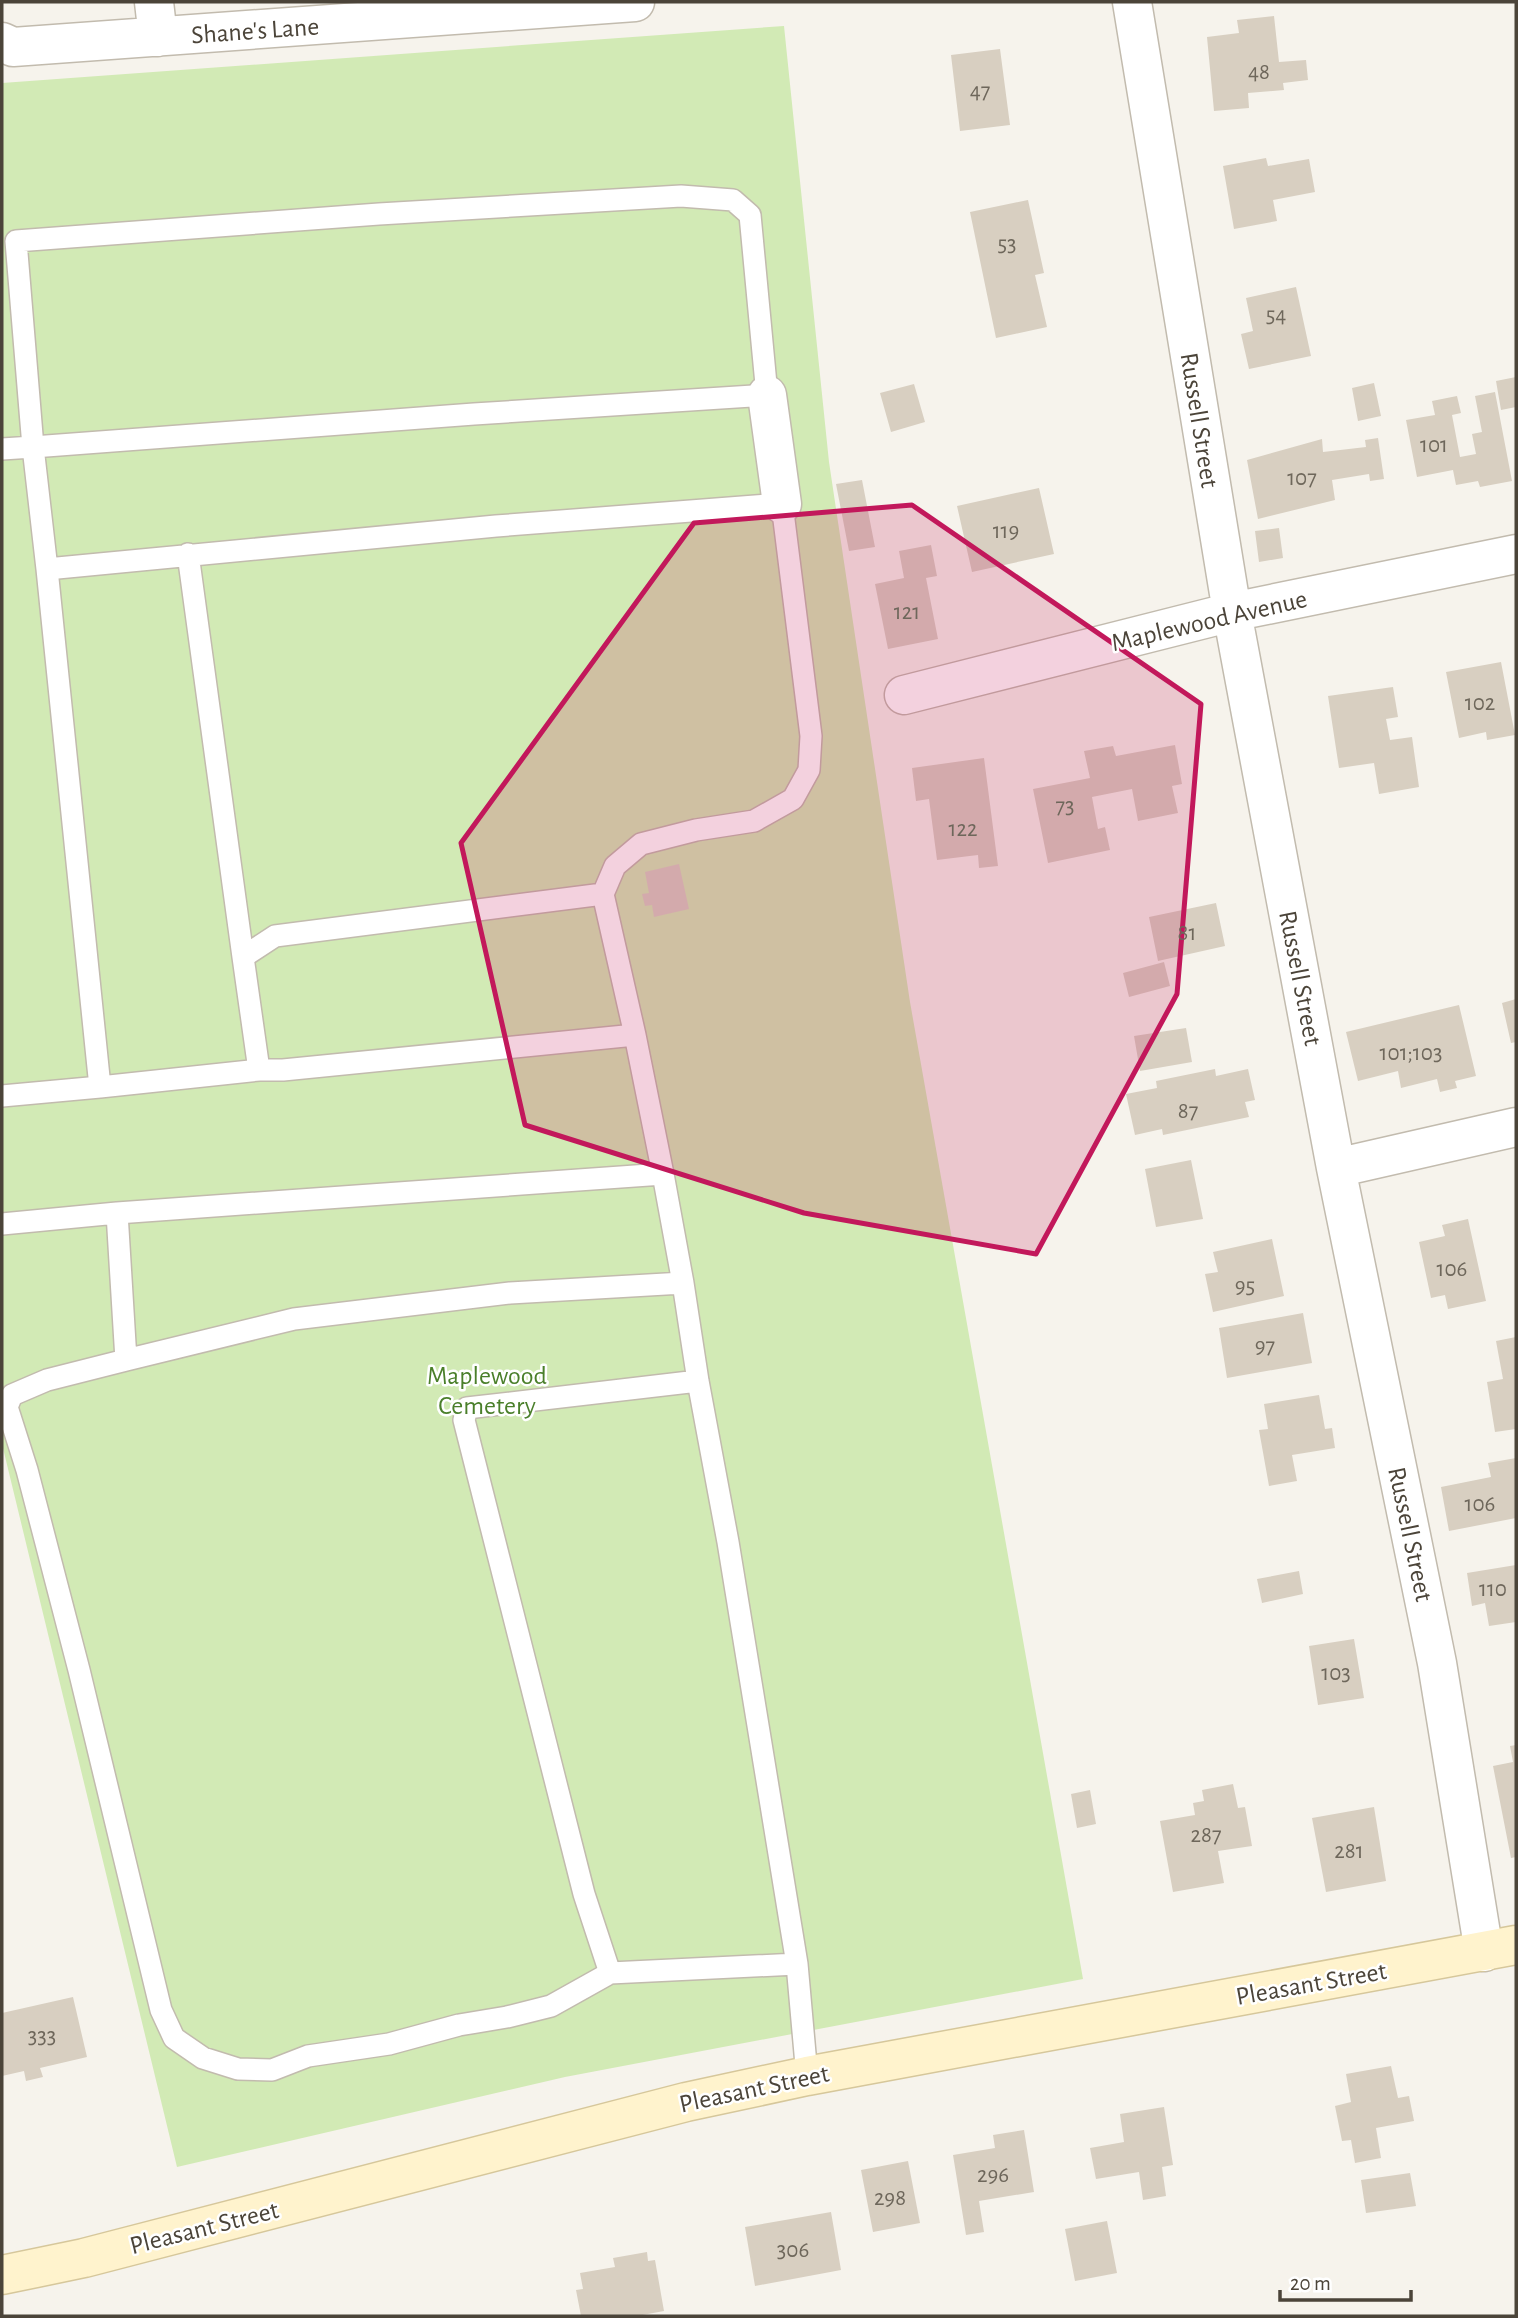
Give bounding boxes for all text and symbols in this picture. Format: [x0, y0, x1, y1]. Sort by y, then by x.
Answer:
street label: Shane's Lane [190, 14, 320, 48]
house number: 48 [1248, 61, 1270, 84]
house number: 47 [970, 80, 990, 103]
house number: 53 [997, 233, 1017, 256]
house number: 54 [1266, 304, 1286, 327]
street label: Russell Street [1175, 351, 1223, 490]
house number: 101 [1420, 434, 1448, 457]
house number: 107 [1287, 467, 1317, 490]
house number: 119 [993, 520, 1019, 543]
street label: Maplewood Avenue [1109, 586, 1310, 656]
house number: 121 [894, 601, 920, 624]
house number: 102 [1465, 692, 1495, 715]
house number: 73 [1055, 795, 1075, 818]
house number: 122 [949, 818, 977, 841]
street label: Russell Street [1274, 909, 1326, 1048]
house number: 81 [1178, 922, 1196, 945]
house number: 101;103 [1380, 1042, 1442, 1065]
house number: 87 [1178, 1100, 1198, 1123]
house number: 106 [1437, 1258, 1467, 1281]
house number: 95 [1235, 1275, 1255, 1298]
house number: 97 [1255, 1335, 1275, 1358]
park label: Maplewood Cemetery [427, 1363, 547, 1419]
street label: Russell Street [1383, 1465, 1437, 1604]
house number: 106 [1465, 1493, 1495, 1516]
house number: 110 [1479, 1578, 1507, 1601]
house number: 103 [1321, 1662, 1351, 1685]
house number: 287 [1191, 1824, 1221, 1847]
house number: 281 [1334, 1840, 1364, 1863]
street label: Pleasant Street [1234, 1958, 1389, 2010]
house number: 333 [28, 2025, 56, 2048]
street label: Pleasant Street [677, 2060, 832, 2118]
house number: 296 [977, 2164, 1009, 2187]
house number: 298 [874, 2187, 906, 2210]
street label: Pleasant Street [127, 2197, 281, 2259]
house number: 306 [777, 2239, 809, 2262]
scale bar [1280, 2258, 1411, 2302]
text: 20 m [1290, 2273, 1331, 2294]

